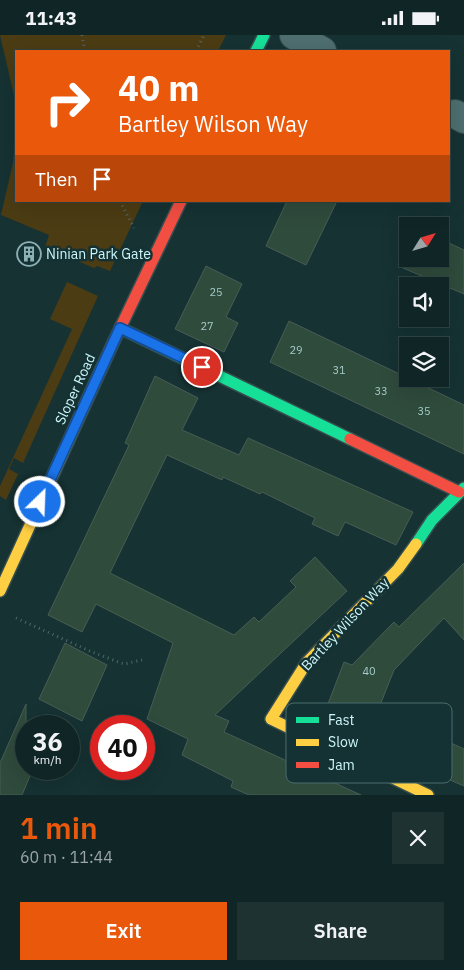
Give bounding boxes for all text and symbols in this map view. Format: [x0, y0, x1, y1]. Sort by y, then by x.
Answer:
text: 11:43 [25, 6, 77, 30]
text: 40 m [118, 65, 200, 111]
icon: right [35, 70, 100, 135]
text: Bartley Wilson Way [118, 109, 308, 138]
icon: arrive [88, 165, 116, 193]
text: Then [35, 167, 78, 191]
north arrow [399, 217, 449, 267]
map controls [399, 217, 449, 387]
building icon: Ninian Park Gate [16, 241, 42, 267]
place label: Ninian Park Gate [46, 245, 151, 263]
button: sound [399, 277, 449, 327]
house number: 25 [209, 285, 223, 299]
house number: 27 [200, 319, 214, 333]
button: layers [399, 337, 449, 387]
house number: 29 [289, 343, 303, 357]
pin [181, 346, 223, 388]
street label: Sloper Road [51, 351, 99, 427]
icon: arrive [188, 353, 216, 381]
house number: 31 [332, 363, 346, 377]
house number: 33 [374, 384, 388, 398]
house number: 35 [417, 404, 431, 418]
position arrow [13, 475, 65, 527]
street label: Bartley Wilson Way [297, 574, 393, 674]
house number: 40 [362, 664, 376, 678]
legend [286, 703, 452, 783]
text: Fast [328, 711, 354, 729]
speed limit sign: 40 [90, 715, 155, 780]
text: 36 [32, 725, 63, 758]
text: Slow [328, 733, 359, 751]
text: km/h [33, 752, 62, 767]
text: Jam [328, 756, 355, 774]
text: 1 min [20, 808, 98, 847]
button: close [392, 812, 444, 864]
text: 60 m · 11:44 [20, 847, 113, 867]
button: Exit [20, 902, 227, 960]
button: Share [237, 902, 444, 960]

